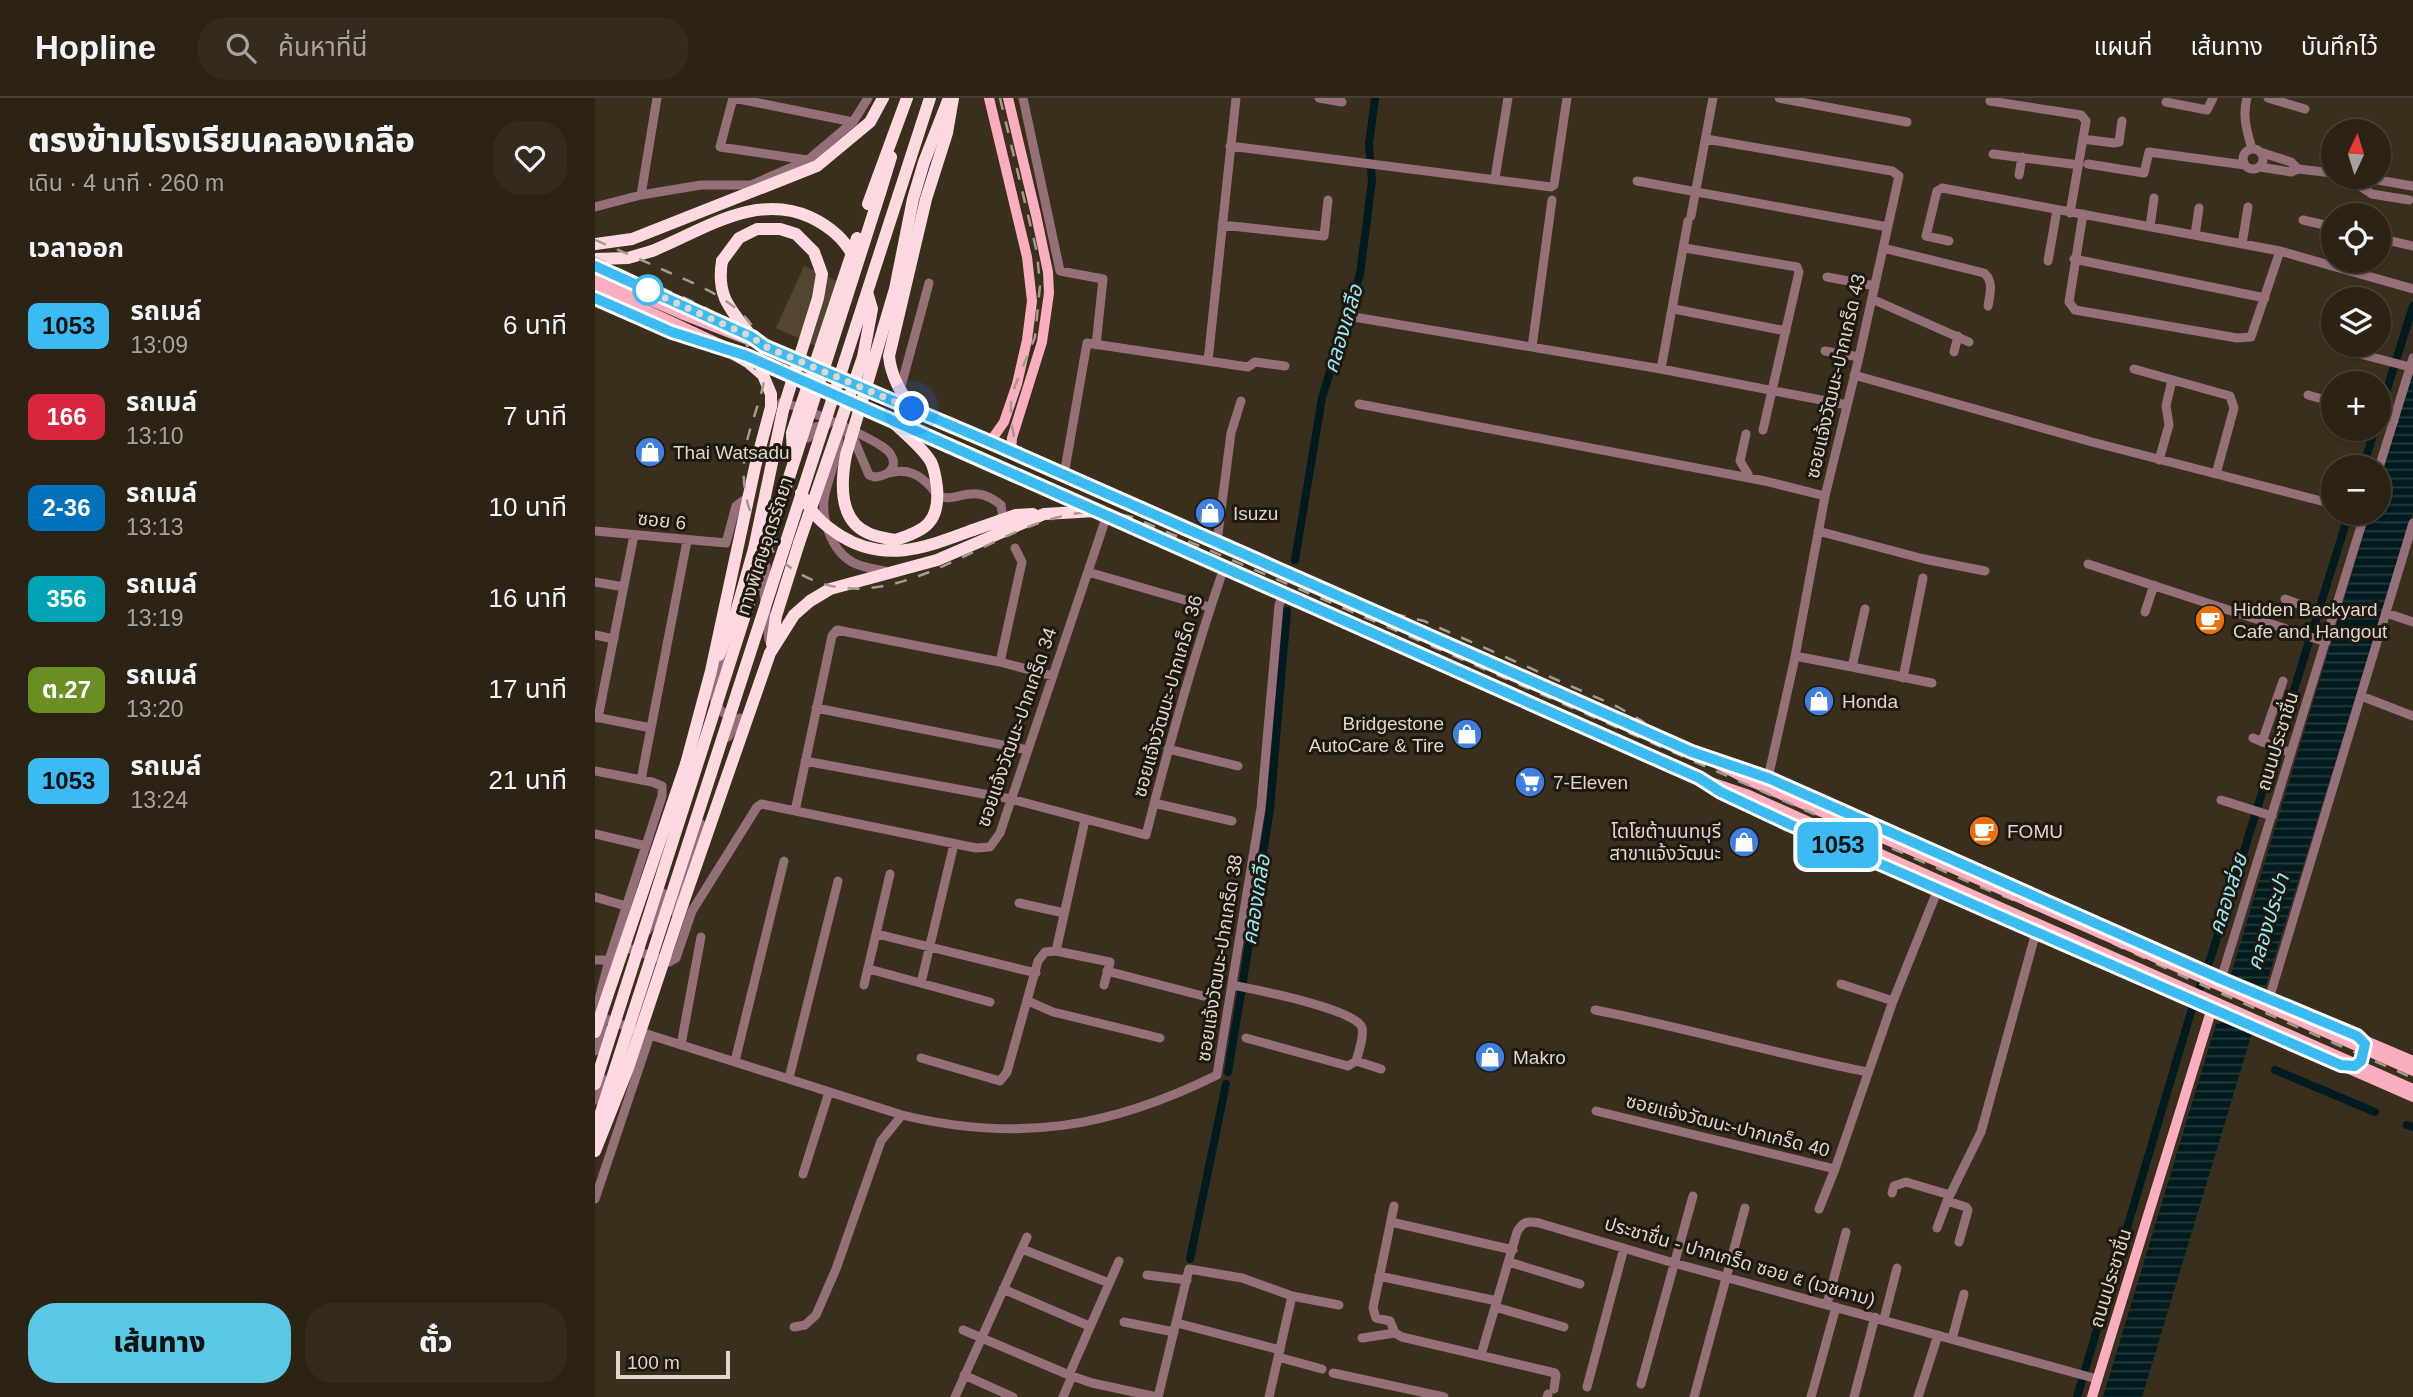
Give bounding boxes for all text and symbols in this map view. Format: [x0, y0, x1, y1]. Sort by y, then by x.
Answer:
search box [198, 17, 688, 80]
text: Hopline [35, 29, 156, 66]
icon: search [222, 29, 260, 67]
text: ค้นหาที่นี่ [278, 32, 368, 62]
text: แผนที่ [2094, 33, 2152, 60]
text: เส้นทาง [2190, 33, 2263, 60]
text: บันทึกไว้ [2301, 33, 2378, 60]
north arrow [2321, 119, 2391, 189]
map controls [2321, 119, 2391, 525]
button: heart [493, 121, 567, 195]
text: ตรงข้ามโรงเรียนคลองเกลือ [28, 122, 415, 159]
text: เดิน · 4 นาที · 260 m [28, 170, 224, 196]
button: locate [2321, 203, 2391, 273]
text: เวลาออก [28, 233, 124, 263]
street label: ซอยแจ้งวัฒนะ-ปากเกร็ด 43 [1801, 272, 1869, 480]
unlabelled marker [633, 275, 663, 305]
water label: คลองเกลือ [1318, 281, 1367, 376]
button: layers [2321, 287, 2391, 357]
text: รถเมล์ [130, 296, 201, 326]
text: 6 นาที [503, 310, 567, 340]
text: 1053 [42, 312, 95, 339]
text: 13:09 [130, 332, 188, 358]
button: + [2321, 371, 2391, 441]
text: รถเมล์ [126, 387, 197, 417]
your location [894, 391, 929, 426]
text: 7 นาที [503, 401, 567, 431]
text: 166 [46, 403, 87, 430]
text: 13:10 [126, 423, 184, 449]
shop icon: Thai Watsadu [633, 435, 667, 469]
place label: Thai Watsadu [673, 442, 790, 463]
button: − [2321, 455, 2391, 525]
street label: ทางพิเศษอุดรรัถยา [732, 475, 798, 618]
text: รถเมล์ [126, 478, 197, 508]
text: 10 นาที [489, 492, 567, 522]
text: 2-36 [42, 494, 91, 521]
shop icon: Isuzu [1193, 496, 1227, 530]
place label: Isuzu [1233, 503, 1278, 524]
street label: ซอย 6 [637, 508, 687, 533]
text: 13:13 [126, 514, 184, 540]
text: รถเมล์ [126, 569, 197, 599]
text: 16 นาที [489, 583, 567, 613]
text: 356 [46, 585, 87, 612]
street label: ซอยแจ้งวัฒนะ-ปากเกร็ด 36 [1128, 592, 1206, 800]
place label: Hidden Backyard Cafe and Hangout [2233, 599, 2388, 642]
cafe icon: Hidden Backyard Cafe and Hangout [2193, 603, 2227, 637]
text: 13:19 [126, 605, 184, 631]
street label: ซอยแจ้งวัฒนะ-ปากเกร็ด 34 [972, 624, 1061, 829]
text: รถเมล์ [126, 660, 197, 690]
text: 17 นาที [489, 674, 567, 704]
text: ต.27 [42, 676, 91, 703]
shop icon: Honda [1802, 684, 1836, 718]
street label: ถนนประชาชื่น [2250, 688, 2302, 793]
place label: Honda [1842, 691, 1898, 712]
text: 13:20 [126, 696, 184, 722]
place label: Bridgestone AutoCare & Tire [1309, 713, 1444, 756]
shop icon: Bridgestone AutoCare & Tire [1450, 717, 1484, 751]
text: รถเมล์ [130, 751, 201, 781]
text: 21 นาที [489, 765, 567, 795]
supermarket icon: 7-Eleven [1513, 765, 1547, 799]
text: 1053 [42, 767, 95, 794]
place label: 7-Eleven [1553, 772, 1628, 793]
text: 13:24 [130, 787, 188, 813]
cafe icon: FOMU [1967, 814, 2001, 848]
place label: โตโยต้านนทบุรี สาขาแจ้งวัฒนะ [1609, 820, 1721, 864]
place label: FOMU [2007, 821, 2063, 842]
line badge: 1053 [1789, 822, 1887, 868]
shop icon: โตโยต้านนทบุรี สาขาแจ้งวัฒนะ [1727, 825, 1761, 859]
text: 1053 [1811, 831, 1865, 858]
water label: คลองส่วย [2204, 849, 2252, 937]
water label: คลองเกลือ [1237, 852, 1274, 947]
street label: ซอยแจ้งวัฒนะ-ปากเกร็ด 38 [1192, 853, 1246, 1063]
water label: คลองประปา [2242, 870, 2293, 973]
shop icon: Makro [1473, 1040, 1507, 1074]
place label: Makro [1513, 1047, 1566, 1068]
street label: ซอยแจ้งวัฒนะ-ปากเกร็ด 40 [1624, 1089, 1832, 1161]
street label: ประชาชื่น - ปากเกร็ด ซอย ๕ (เวชคาม) [1602, 1210, 1878, 1310]
street label: ถนนประชาชื่น [2083, 1225, 2135, 1330]
button: เส้นทาง [28, 1303, 291, 1383]
button: ตั๋ว [305, 1303, 567, 1383]
scale bar [616, 1348, 730, 1380]
text: 100 m [627, 1352, 680, 1373]

